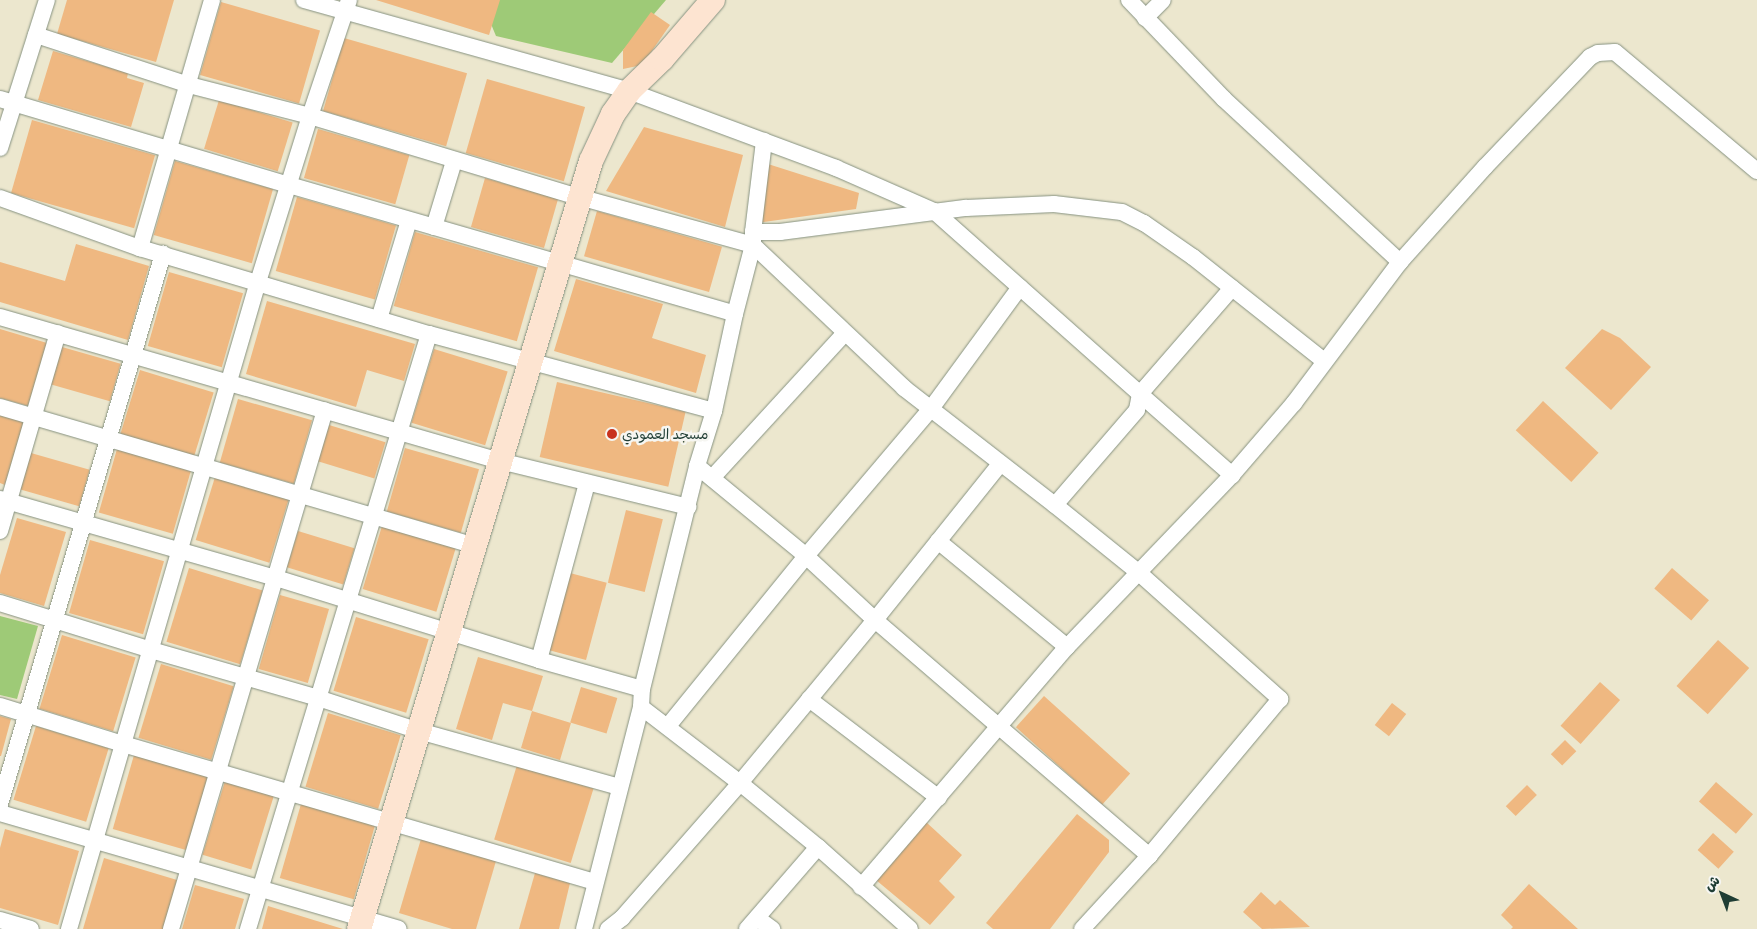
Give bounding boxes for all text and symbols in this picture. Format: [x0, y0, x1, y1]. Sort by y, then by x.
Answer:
place label: مسجد العمودي [622, 426, 708, 442]
marker: مسجد العمودي [606, 428, 618, 440]
north arrow [1697, 869, 1747, 919]
text: ش [1699, 870, 1724, 895]

